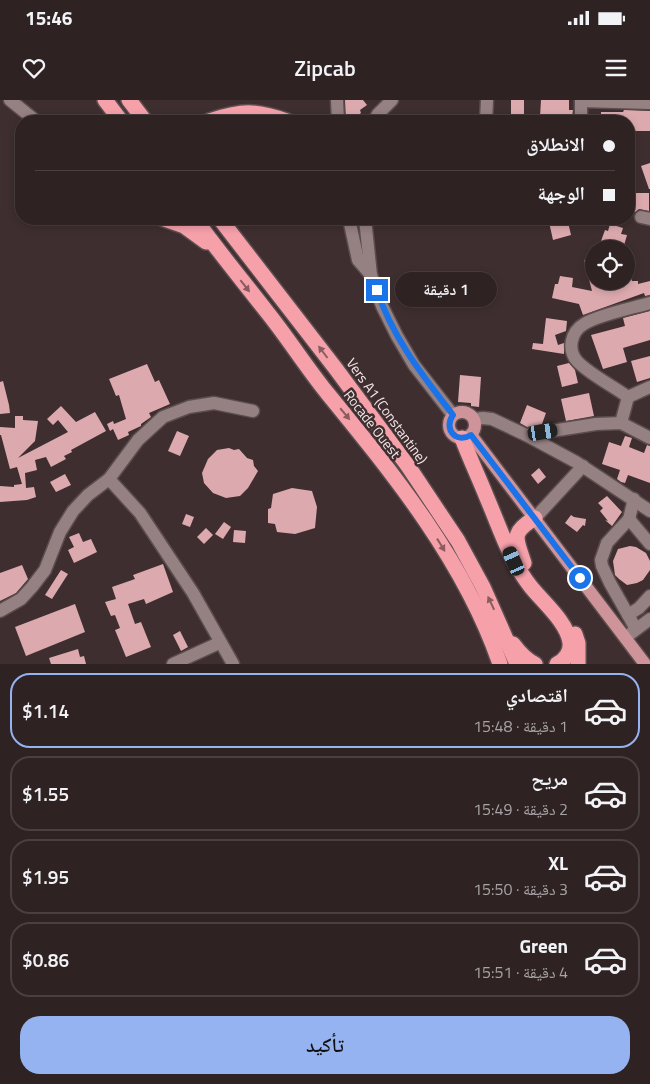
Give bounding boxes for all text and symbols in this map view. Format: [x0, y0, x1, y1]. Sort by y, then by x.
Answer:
text: 15:46 [25, 3, 72, 32]
text: Zipcab [294, 51, 356, 85]
icon: heart [20, 54, 48, 82]
icon: menu [602, 54, 630, 82]
text: الانطلاق [526, 129, 585, 158]
text: الوجهة [537, 178, 585, 207]
map controls [585, 240, 635, 290]
button: locate [585, 240, 635, 290]
callout: 1 دقيقة [394, 272, 497, 308]
text: 1 دقيقة [423, 277, 469, 301]
one-way arrow [240, 279, 251, 292]
route end [366, 279, 388, 301]
one-way arrow [318, 345, 328, 359]
street label: Vers A1 (Constantine) [342, 353, 433, 468]
street label: Rocade Ouest [339, 385, 406, 462]
one-way arrow [339, 408, 350, 420]
car [527, 422, 558, 442]
one-way arrow [436, 538, 446, 551]
car [501, 544, 526, 578]
route start [569, 567, 591, 589]
one-way arrow [486, 596, 494, 610]
text: اقتصادي [506, 680, 568, 709]
icon: car [583, 688, 628, 733]
text: $1.14 [22, 696, 69, 725]
text: 1 دقيقة · 15:48 [473, 714, 568, 738]
text: مريح [531, 763, 568, 792]
icon: car [583, 771, 628, 816]
text: $1.55 [22, 779, 69, 808]
text: 2 دقيقة · 15:49 [473, 797, 568, 821]
text: XL [548, 848, 568, 877]
icon: car [583, 854, 628, 899]
text: $1.95 [22, 862, 69, 891]
text: 3 دقيقة · 15:50 [473, 877, 568, 901]
text: Green [519, 931, 568, 960]
icon: car [583, 937, 628, 982]
text: $0.86 [22, 945, 69, 974]
text: 4 دقيقة · 15:51 [473, 960, 568, 984]
button: تأكيد [20, 1016, 630, 1074]

